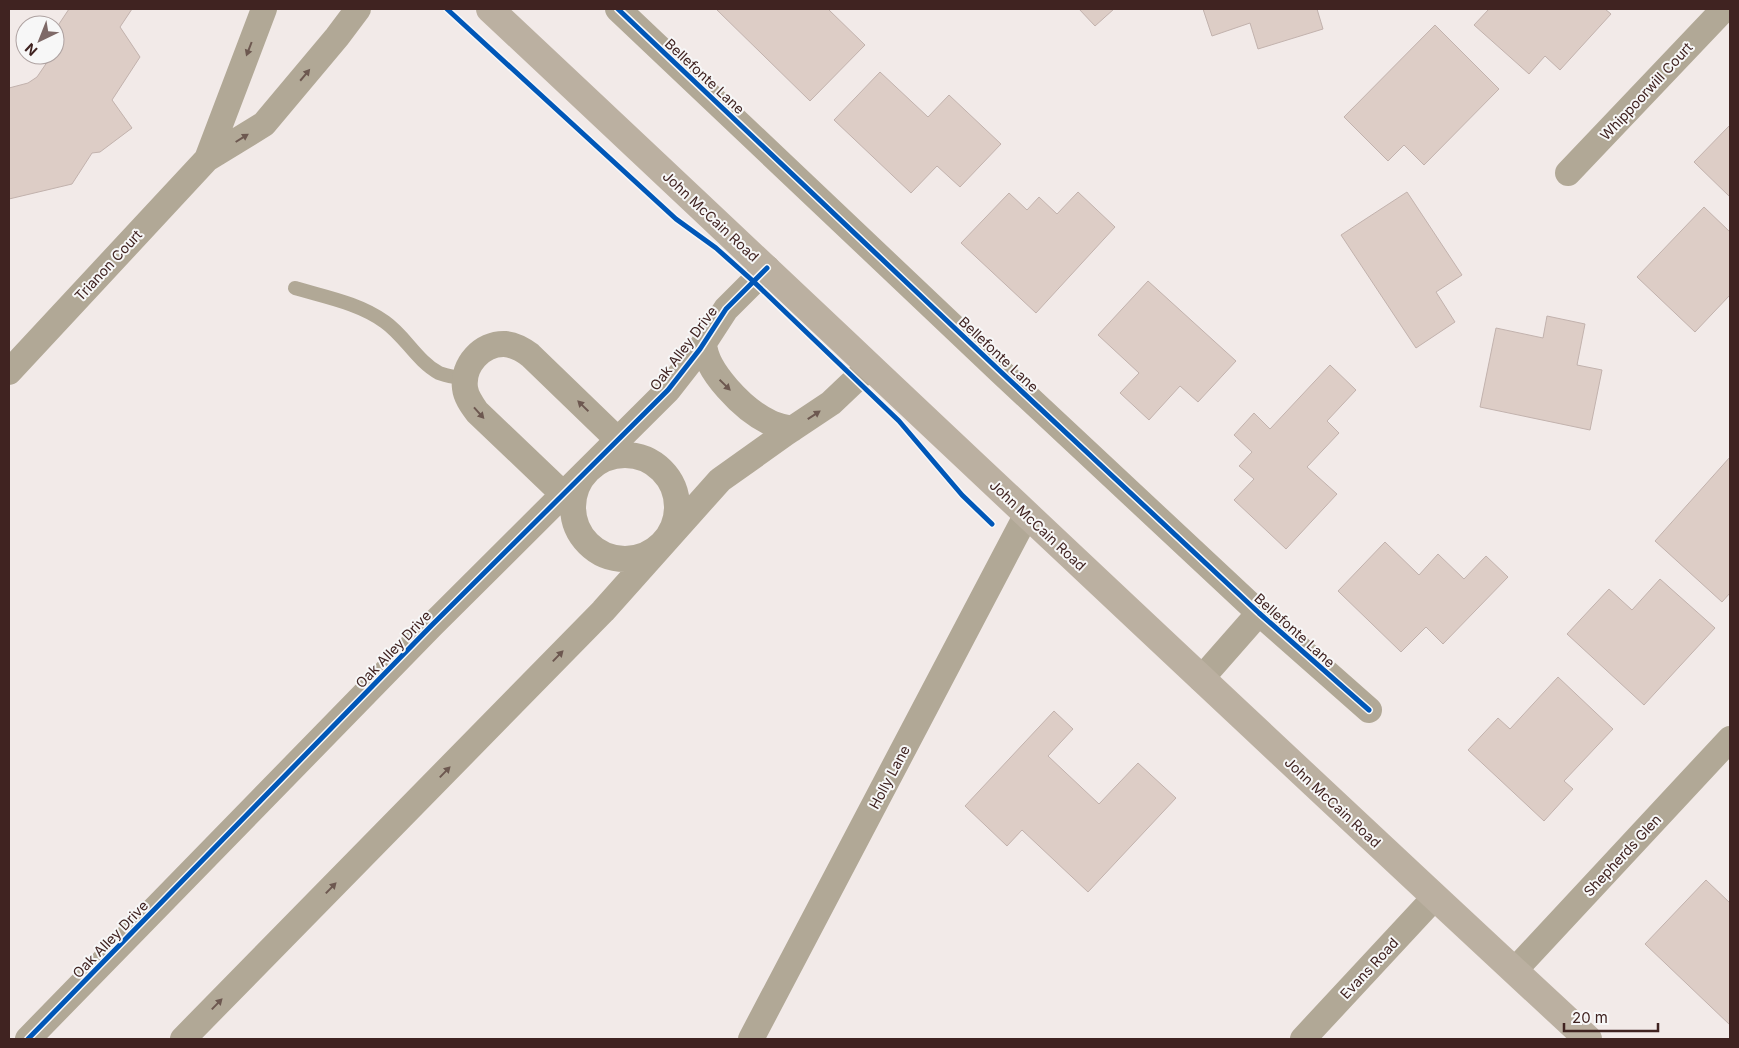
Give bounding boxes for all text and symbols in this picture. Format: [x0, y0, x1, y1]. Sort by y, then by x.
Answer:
north arrow [15, 15, 65, 65]
street label: Bellefonte Lane [662, 35, 748, 117]
street label: Whippoorwill Court [1596, 38, 1696, 143]
text: N [21, 40, 40, 60]
one-way arrow [245, 42, 253, 57]
one-way arrow [299, 69, 310, 81]
one-way arrow [235, 133, 249, 142]
street label: John McCain Road [659, 167, 763, 265]
street label: Trianon Court [71, 226, 145, 304]
street label: Oak Alley Drive [646, 303, 720, 393]
street label: Bellefonte Lane [956, 313, 1042, 395]
one-way arrow [719, 379, 731, 391]
one-way arrow [577, 400, 589, 412]
one-way arrow [473, 406, 485, 418]
one-way arrow [807, 410, 820, 419]
street label: John McCain Road [986, 476, 1090, 574]
street label: Bellefonte Lane [1251, 589, 1339, 671]
street label: Oak Alley Drive [352, 607, 434, 691]
one-way arrow [552, 651, 564, 663]
street label: Holly Lane [865, 742, 913, 812]
street label: John McCain Road [1281, 753, 1385, 851]
one-way arrow [438, 767, 450, 779]
street label: Shepherds Glen [1580, 811, 1664, 899]
one-way arrow [325, 883, 337, 895]
street label: Oak Alley Drive [69, 897, 151, 981]
street label: Evans Road [1336, 934, 1402, 1002]
one-way arrow [211, 999, 223, 1011]
scale bar [1564, 1000, 1658, 1032]
text: 20 m [1572, 1008, 1608, 1027]

